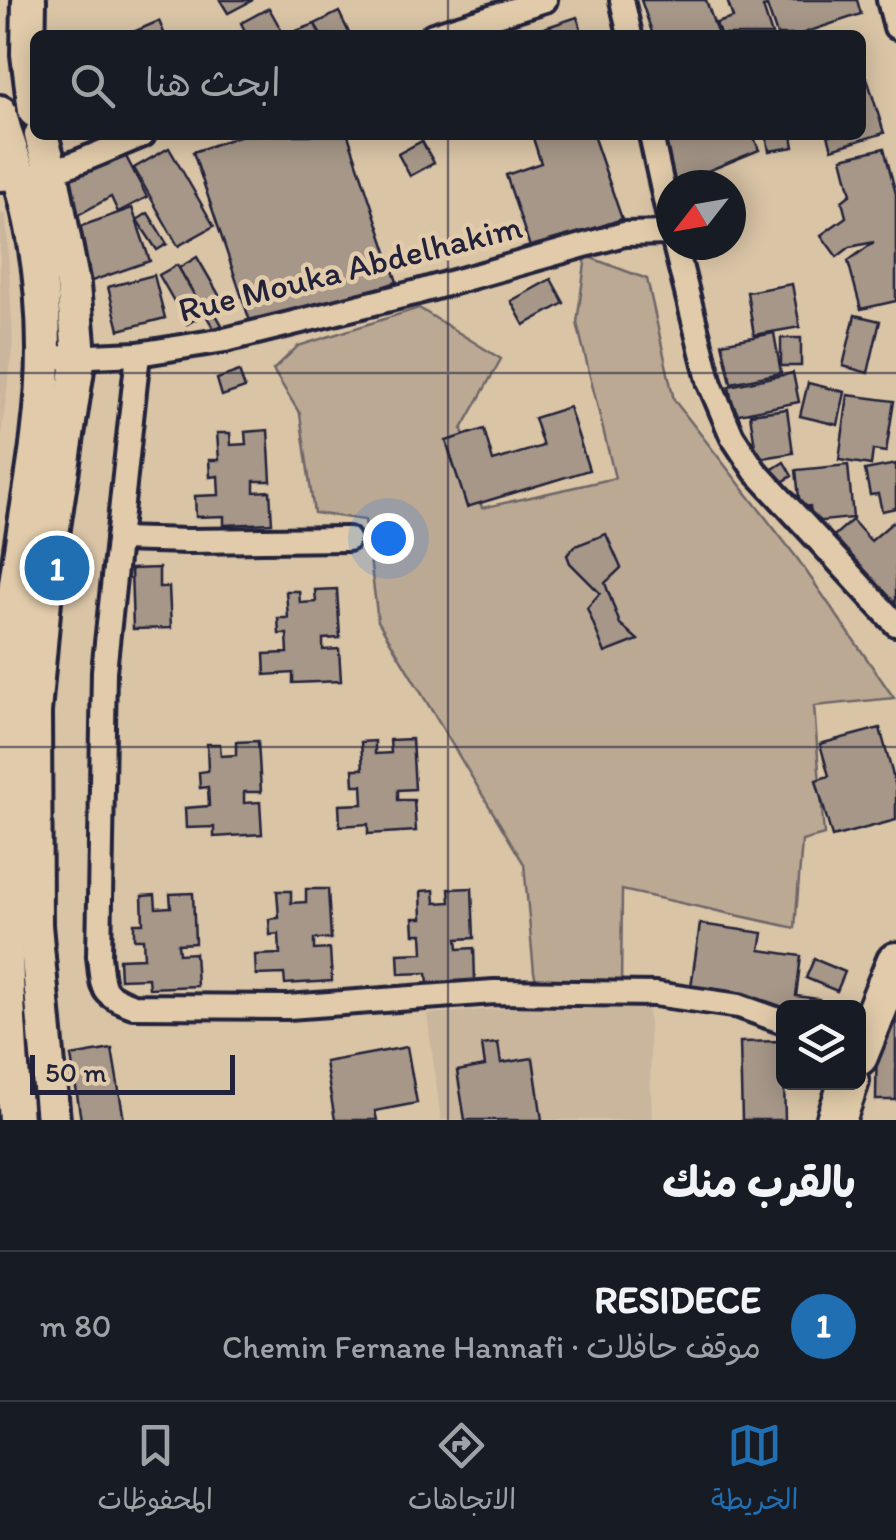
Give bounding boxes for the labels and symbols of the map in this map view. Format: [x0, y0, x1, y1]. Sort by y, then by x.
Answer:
north arrow [656, 170, 746, 260]
street label: Rue Mouka Abdelhakim [174, 205, 526, 331]
your location [363, 513, 414, 564]
pin: 1 [24, 530, 90, 606]
scale bar [30, 1050, 235, 1094]

